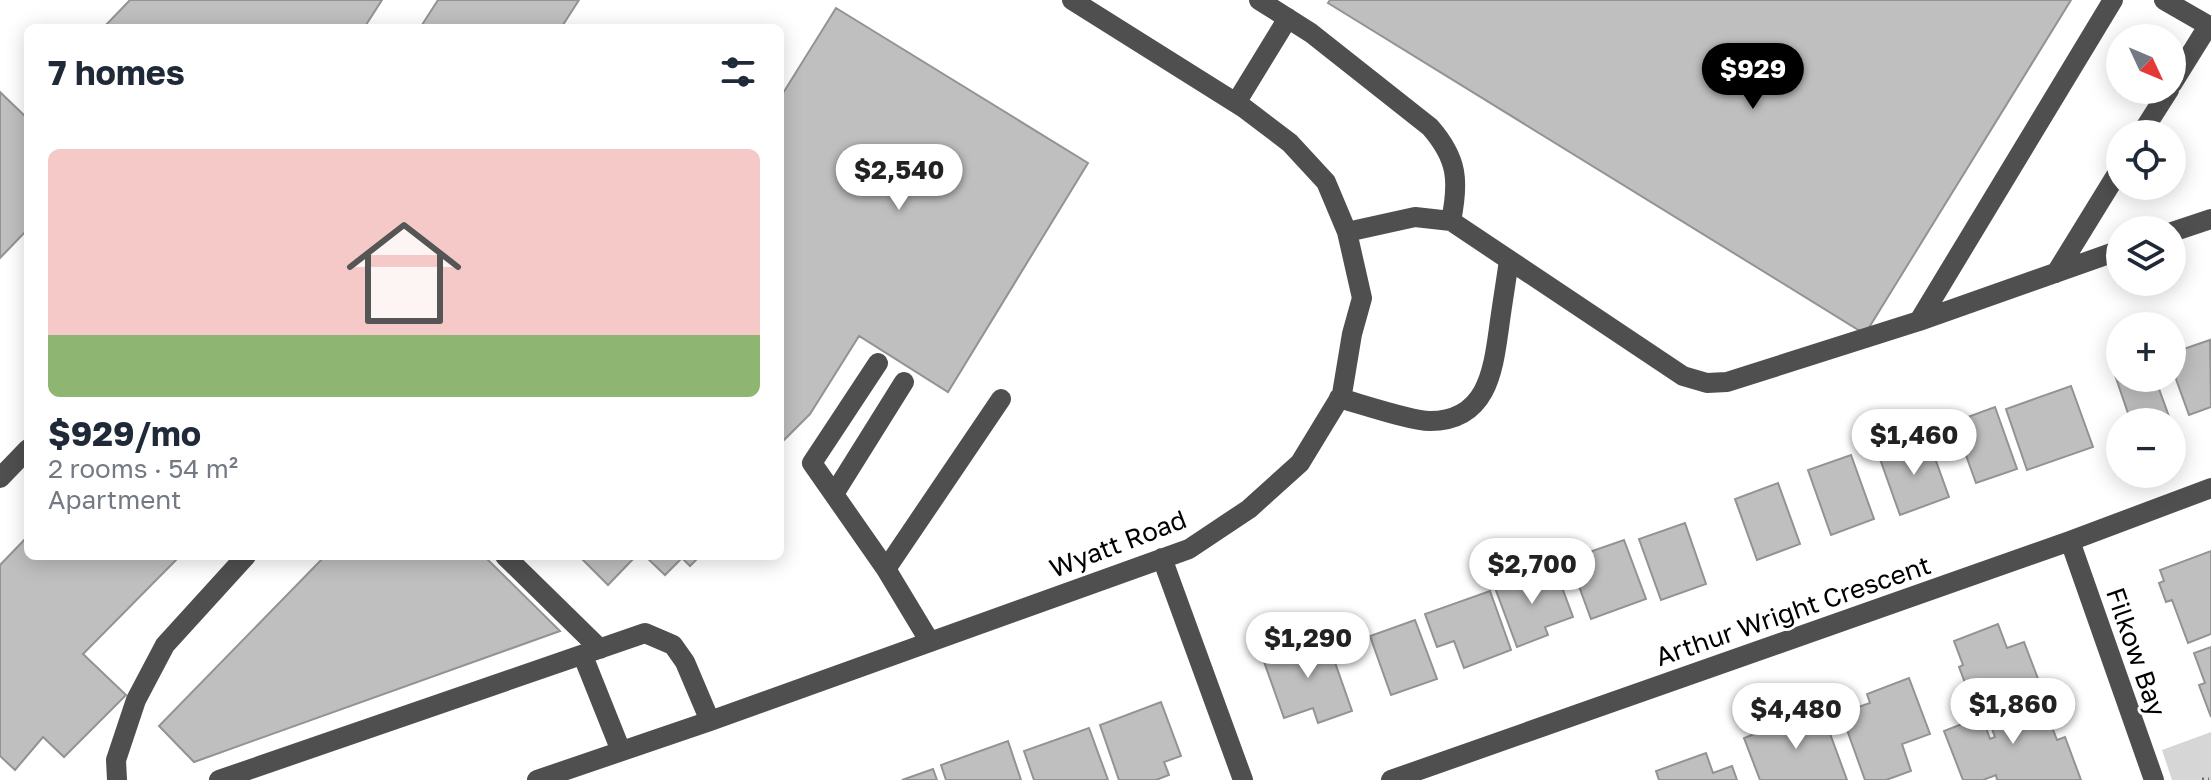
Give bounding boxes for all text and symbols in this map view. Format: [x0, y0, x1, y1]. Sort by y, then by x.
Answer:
north arrow [2106, 24, 2186, 104]
map controls [2106, 24, 2186, 488]
pin: $929 [1706, 43, 1800, 111]
icon: filters [716, 50, 760, 94]
text: 7 homes [48, 52, 185, 92]
text: $929 [1720, 53, 1786, 84]
button: locate [2106, 120, 2186, 200]
pin: $2,540 [834, 144, 964, 212]
text: $2,540 [854, 154, 944, 185]
icon: home [332, 201, 476, 345]
button: layers [2106, 216, 2186, 296]
button: + [2106, 312, 2186, 392]
button: − [2106, 408, 2186, 488]
pin: $1,460 [1849, 409, 1979, 477]
text: $929/mo [48, 413, 201, 453]
text: $1,460 [1870, 419, 1958, 450]
text: 2 rooms · 54 m² [48, 453, 238, 484]
text: Apartment [48, 484, 181, 515]
street label: Wyatt Road [1045, 503, 1191, 584]
pin: $2,700 [1467, 538, 1597, 606]
text: $2,700 [1487, 548, 1577, 579]
street label: Arthur Wright Crescent [1651, 549, 1934, 672]
street label: Filkow Bay [2100, 583, 2173, 721]
pin: $1,290 [1243, 612, 1373, 680]
text: $1,290 [1264, 622, 1352, 653]
pin: $1,860 [1948, 678, 2078, 746]
pin: $4,480 [1731, 683, 1861, 751]
text: $1,860 [1968, 688, 2058, 719]
text: $4,480 [1750, 693, 1842, 724]

